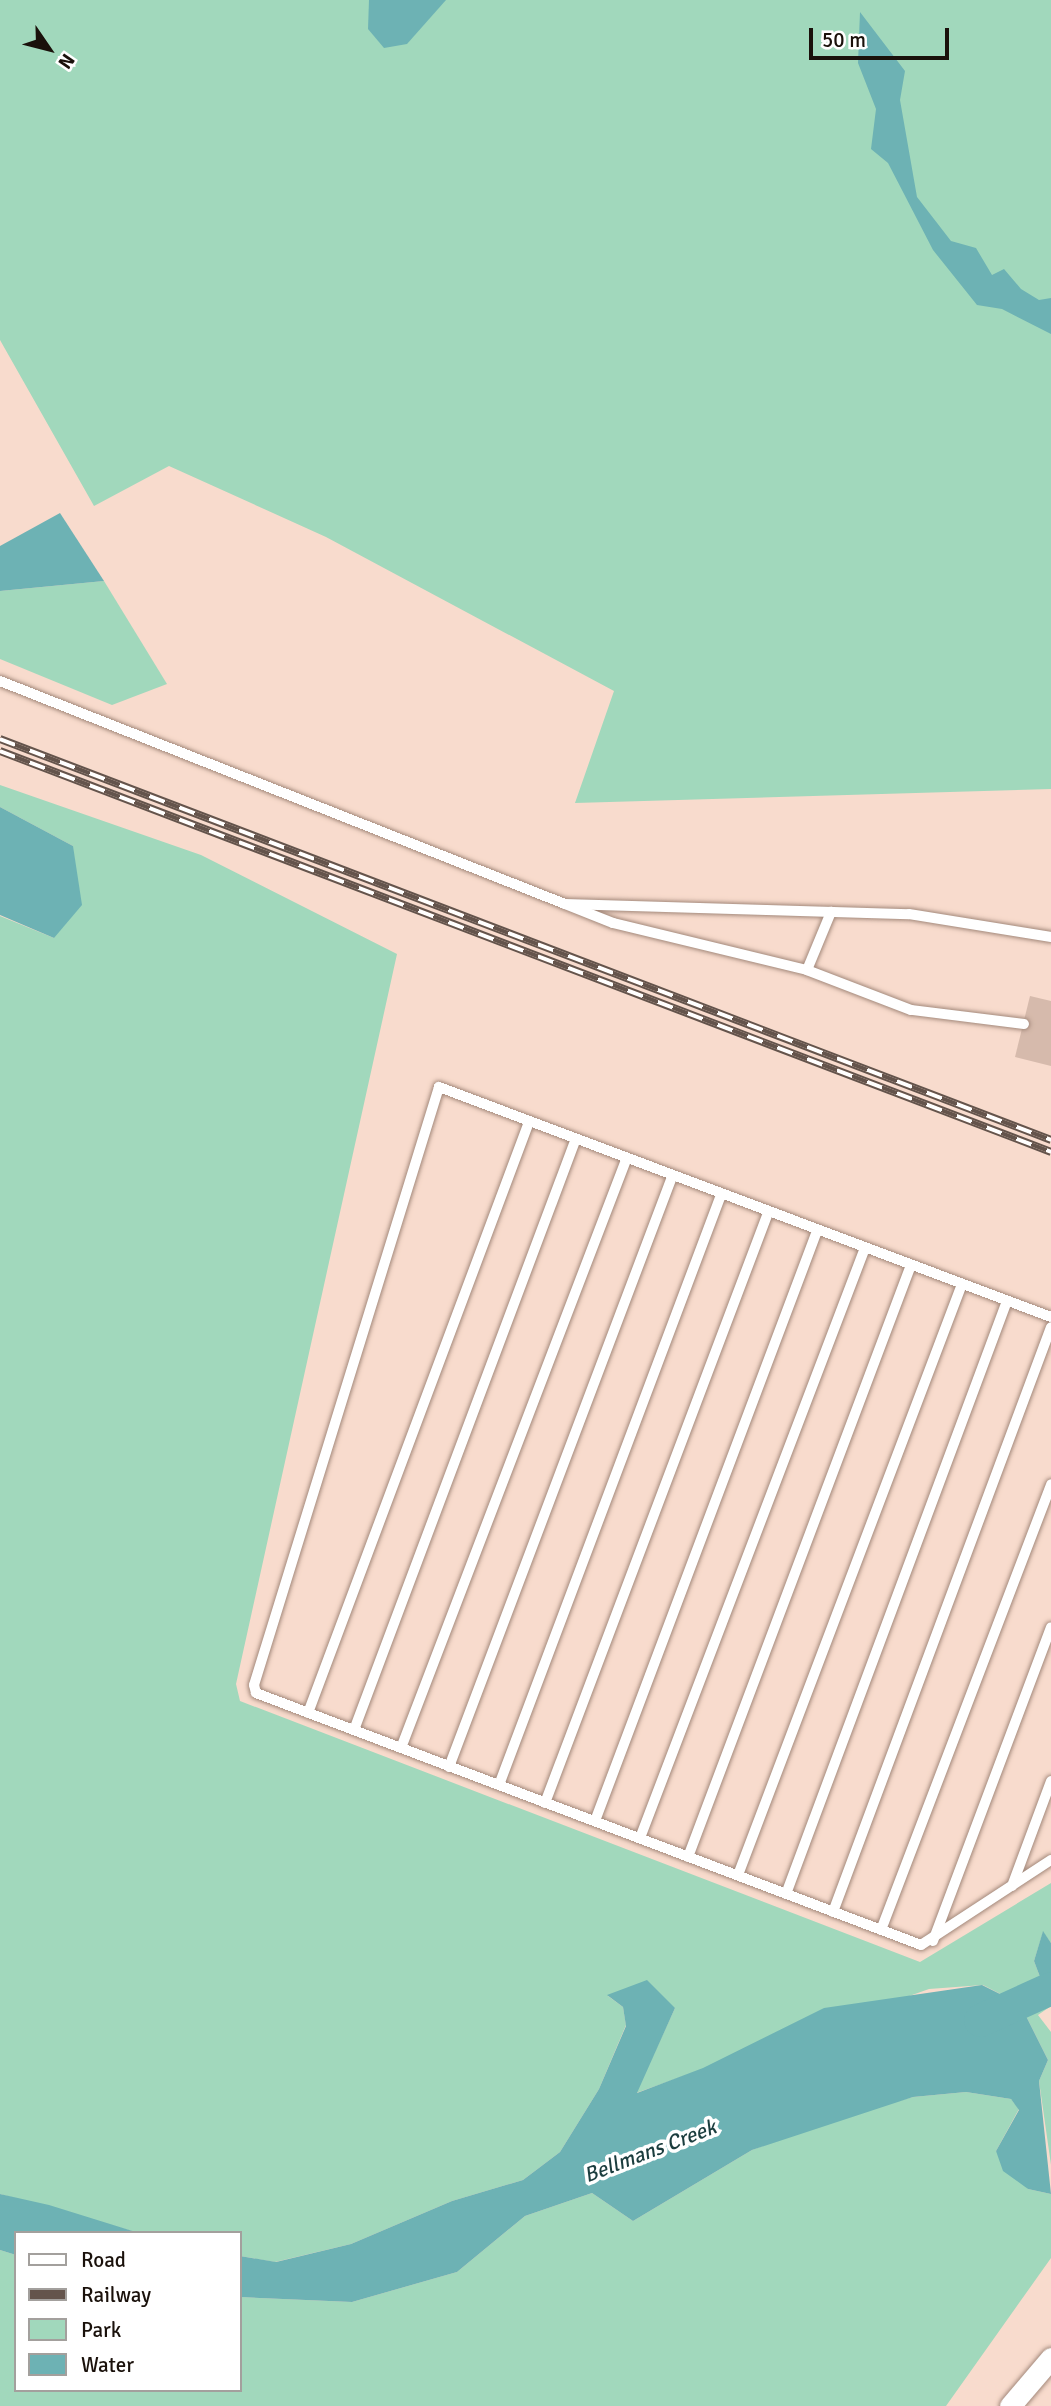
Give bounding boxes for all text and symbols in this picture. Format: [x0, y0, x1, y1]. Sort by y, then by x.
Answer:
north arrow [14, 14, 84, 84]
scale bar [813, 14, 953, 58]
text: 50 m [822, 27, 866, 53]
text: N [53, 49, 80, 73]
water label: Bellmans Creek [580, 2114, 720, 2188]
legend [14, 2231, 242, 2392]
text: Road [81, 2247, 126, 2273]
text: Railway [81, 2282, 151, 2308]
text: Park [81, 2317, 121, 2343]
text: Water [81, 2352, 134, 2378]

